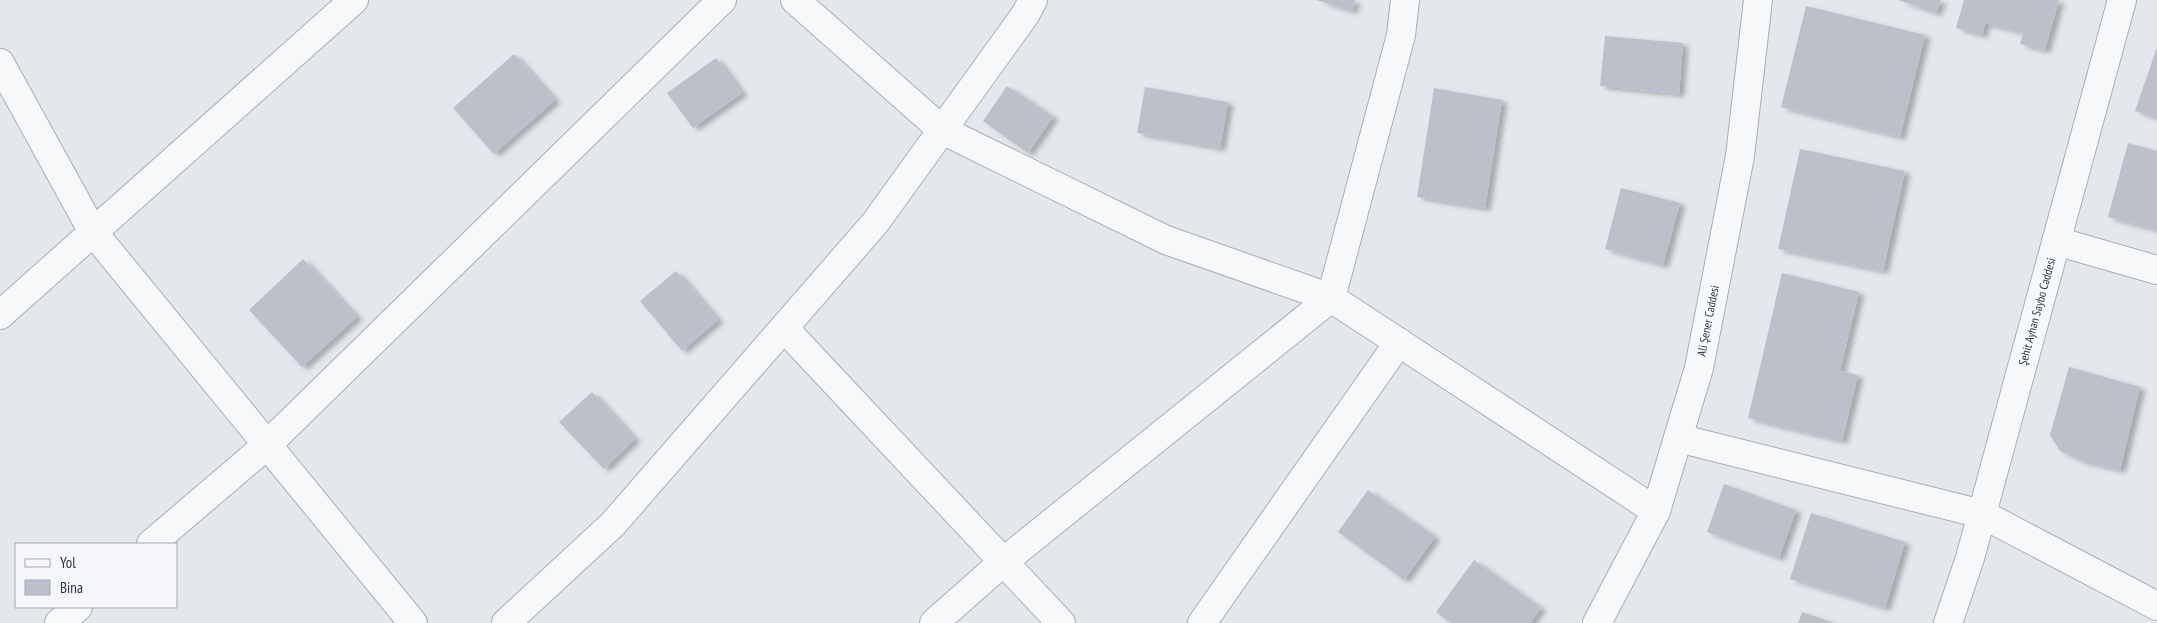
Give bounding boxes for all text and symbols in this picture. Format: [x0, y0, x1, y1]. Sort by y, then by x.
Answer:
street label: Şehit Ayhan Saybo Caddesi [2015, 256, 2058, 367]
street label: Ali Şener Caddesi [1693, 284, 1722, 357]
legend [15, 543, 178, 608]
text: Yol [60, 553, 76, 572]
text: Bina [60, 578, 83, 597]

